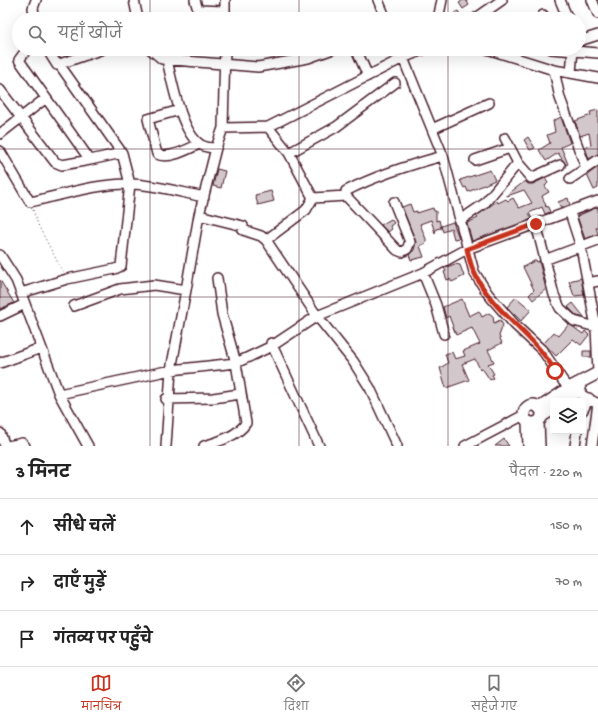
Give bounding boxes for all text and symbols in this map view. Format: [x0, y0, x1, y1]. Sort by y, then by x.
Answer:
search box [12, 12, 586, 56]
icon: search [26, 23, 48, 45]
text: यहाँ खोजें [58, 26, 122, 44]
route end [527, 215, 545, 233]
route start [546, 362, 564, 380]
map controls [550, 398, 586, 434]
button: layers [550, 398, 586, 434]
text: 3 मिनट [16, 464, 70, 484]
text: पैदल · 220 m [509, 466, 582, 481]
icon: ahead [16, 516, 38, 538]
text: सीधे चलें [54, 519, 115, 537]
text: 150 m [550, 519, 582, 534]
icon: right [16, 572, 38, 594]
text: दाएँ मुड़ें [54, 575, 106, 593]
text: 70 m [556, 575, 582, 590]
icon: arrive [16, 628, 38, 650]
text: गंतव्य पर पहुँचे [54, 631, 152, 649]
tab: मानचित्र [81, 672, 122, 718]
tab: दिशा [284, 672, 309, 718]
tab: सहेजे गए [471, 672, 517, 718]

